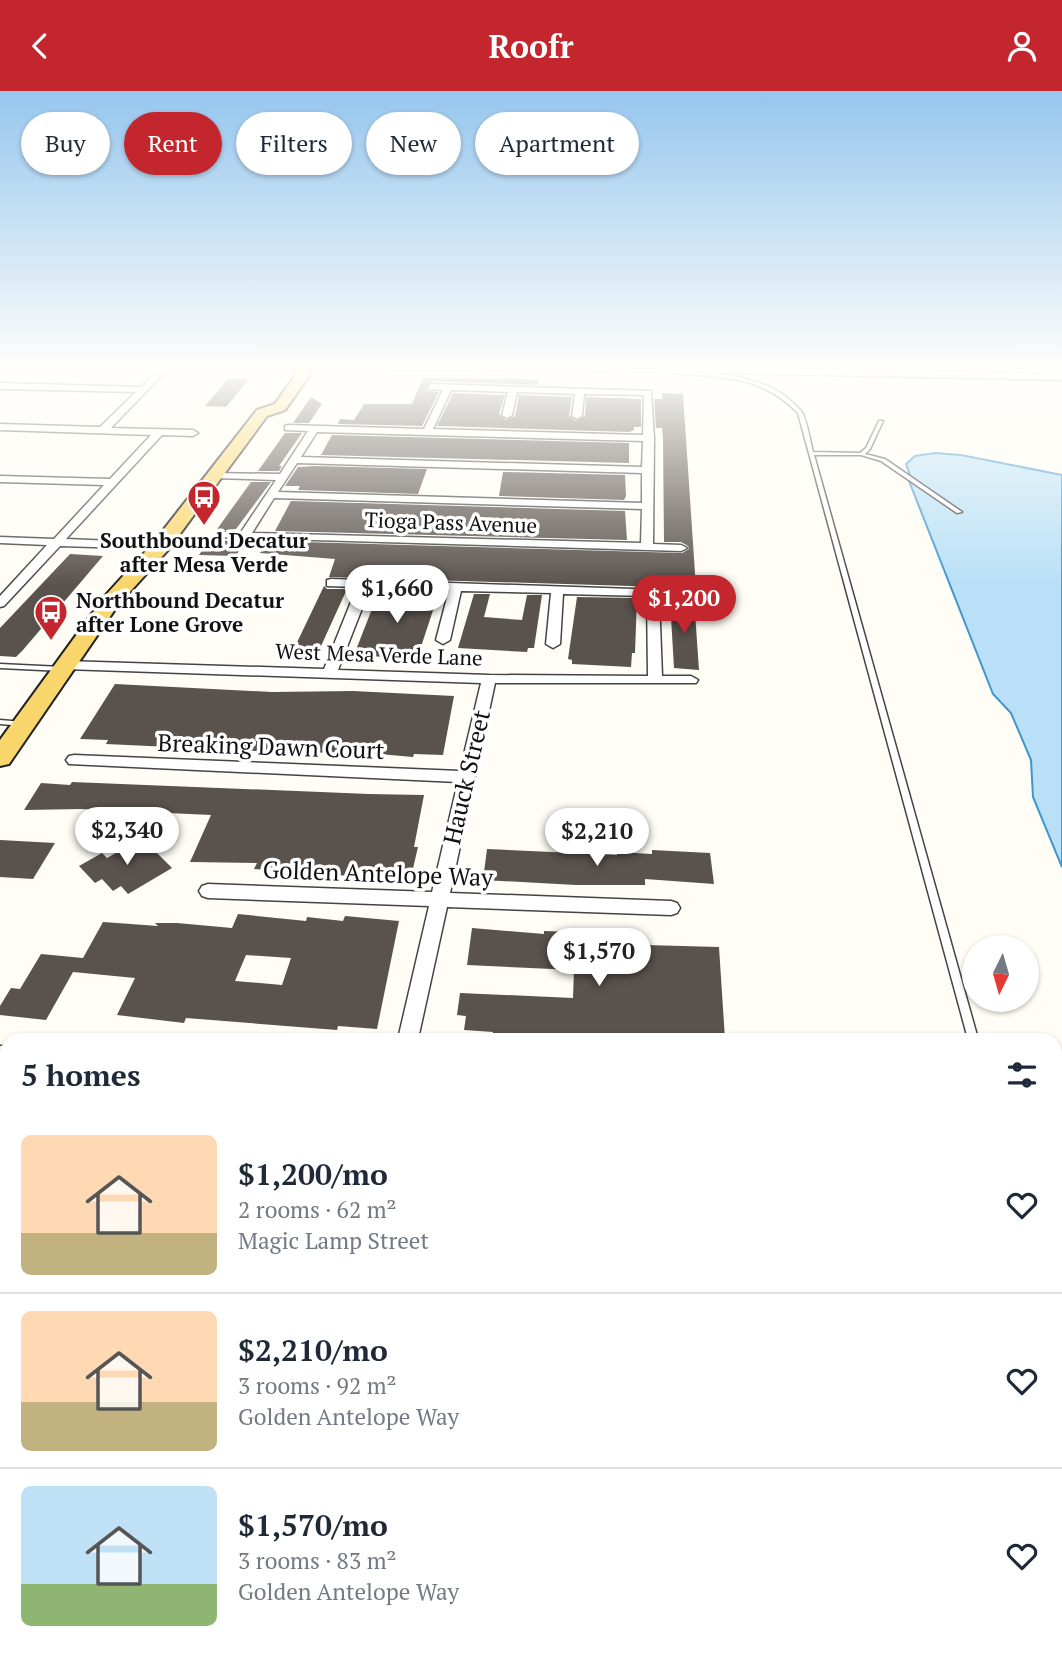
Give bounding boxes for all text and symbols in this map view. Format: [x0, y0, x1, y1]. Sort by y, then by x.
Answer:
text: Roofr [488, 25, 574, 67]
icon: back [21, 27, 59, 65]
icon: person [1003, 27, 1041, 65]
chip: Buy [21, 112, 110, 175]
chip: Rent [124, 112, 222, 175]
chip: Filters [236, 112, 352, 175]
chip: New [366, 112, 461, 175]
chip: Apartment [475, 112, 639, 175]
bus stop icon: Southbound Decatur after Mesa Verde [185, 478, 223, 527]
street label: Tioga Pass Avenue [364, 505, 538, 539]
place label: Southbound Decatur after Mesa Verde [100, 526, 308, 578]
pin: $1,660 [340, 566, 454, 625]
text: $1,660 [361, 572, 433, 603]
pin: $1,200 [627, 575, 741, 635]
text: $1,200 [648, 582, 720, 613]
place label: Northbound Decatur after Lone Grove [76, 586, 284, 638]
bus stop icon: Northbound Decatur after Lone Grove [32, 593, 70, 642]
street label: West Mesa Verde Lane [275, 636, 483, 672]
street label: Hauck Street [435, 707, 497, 847]
street label: Breaking Dawn Court [157, 726, 385, 766]
pin: $2,340 [70, 807, 184, 867]
pin: $2,210 [540, 809, 654, 868]
text: $2,340 [91, 814, 163, 845]
text: $2,210 [561, 815, 633, 846]
street label: Golden Antelope Way [262, 853, 495, 893]
pin: $1,570 [542, 929, 656, 988]
text: $1,570 [563, 935, 635, 966]
north arrow [962, 935, 1040, 1011]
map controls [962, 935, 1039, 1012]
text: 5 homes [21, 1055, 140, 1095]
icon: filters [1003, 1056, 1041, 1094]
text: $1,200/mo [238, 1154, 388, 1194]
icon: home [77, 1163, 161, 1247]
icon: heart [1003, 1186, 1041, 1224]
text: 2 rooms · 62 m² [238, 1194, 397, 1225]
text: Magic Lamp Street [238, 1225, 429, 1256]
text: $2,210/mo [238, 1330, 388, 1370]
icon: home [77, 1339, 161, 1423]
icon: heart [1003, 1362, 1041, 1400]
text: 3 rooms · 92 m² [238, 1370, 397, 1401]
text: Golden Antelope Way [238, 1401, 459, 1432]
text: $1,570/mo [238, 1505, 388, 1545]
icon: home [77, 1514, 161, 1598]
icon: heart [1003, 1537, 1041, 1575]
text: 3 rooms · 83 m² [238, 1545, 397, 1576]
text: Golden Antelope Way [238, 1576, 459, 1607]

